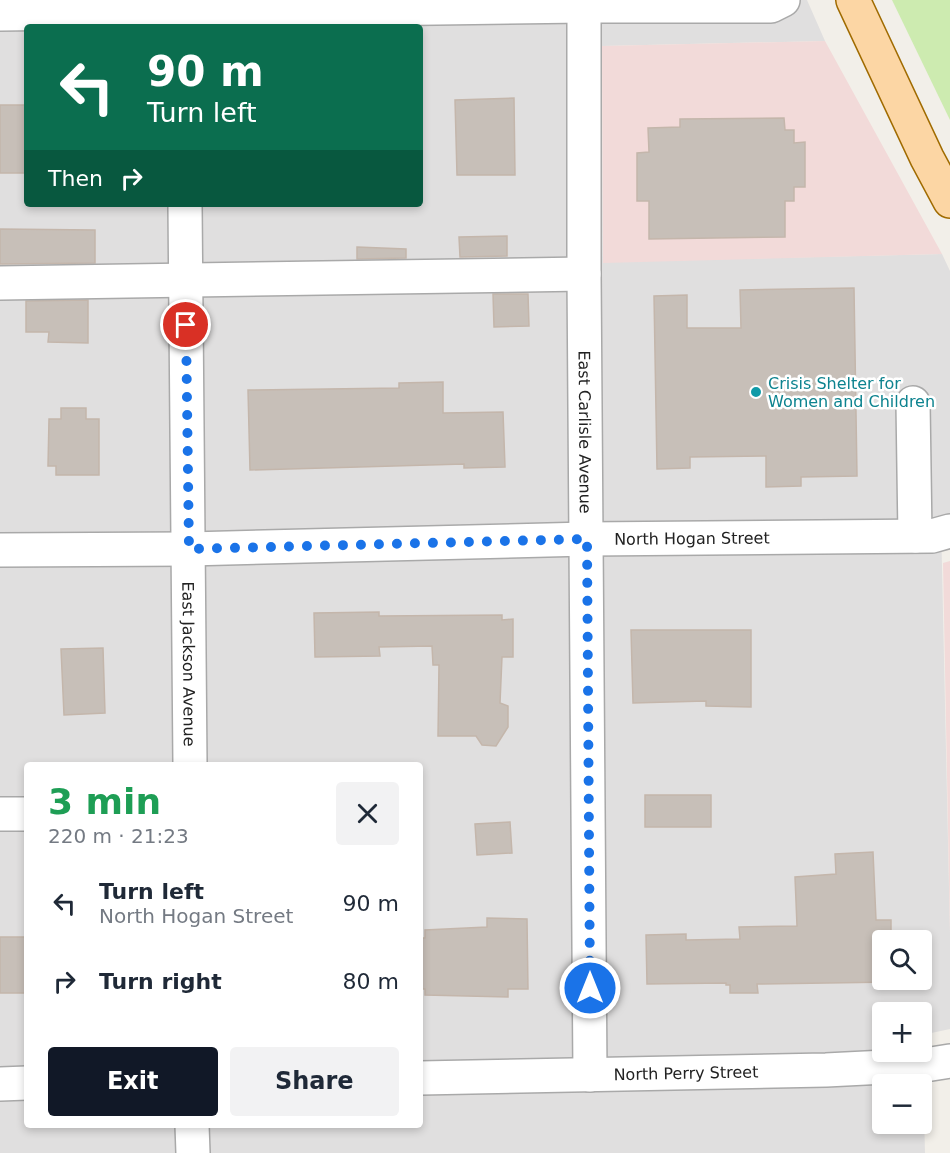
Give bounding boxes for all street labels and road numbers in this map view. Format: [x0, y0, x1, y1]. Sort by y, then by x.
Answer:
street label: East Carlisle Avenue [575, 350, 595, 514]
street label: North Hogan Street [614, 528, 770, 548]
street label: East Jackson Avenue [179, 581, 199, 747]
street label: North Perry Street [613, 1062, 759, 1084]

